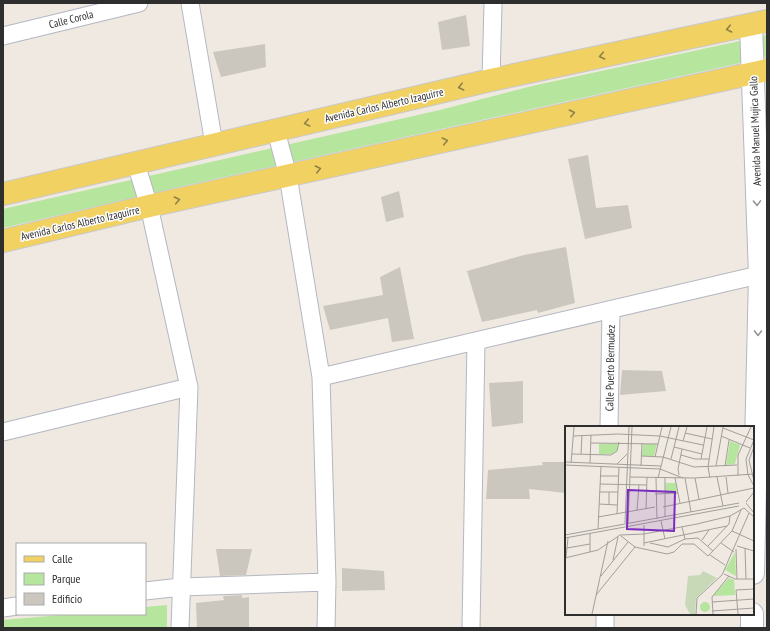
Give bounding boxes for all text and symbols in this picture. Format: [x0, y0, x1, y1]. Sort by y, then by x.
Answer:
street label: Calle Corola [47, 7, 95, 31]
one-way arrow [726, 25, 732, 33]
one-way arrow [599, 52, 605, 60]
street label: Avenida Manuel Mujica Gallo [746, 76, 764, 186]
one-way arrow [458, 83, 464, 91]
street label: Avenida Carlos Alberto Izaguirre [323, 84, 445, 125]
one-way arrow [569, 110, 575, 118]
one-way arrow [304, 119, 310, 127]
one-way arrow [442, 138, 448, 146]
one-way arrow [315, 166, 321, 174]
one-way arrow [174, 197, 181, 205]
one-way arrow [753, 200, 762, 206]
street label: Avenida Carlos Alberto Izaguirre [19, 202, 141, 243]
street label: Calle Puerto Bermudez [602, 325, 618, 411]
one-way arrow [754, 330, 762, 336]
inset map [565, 426, 754, 615]
legend [16, 543, 146, 615]
text: Calle [52, 551, 73, 566]
text: Parque [52, 571, 81, 586]
text: Edificio [52, 591, 82, 606]

